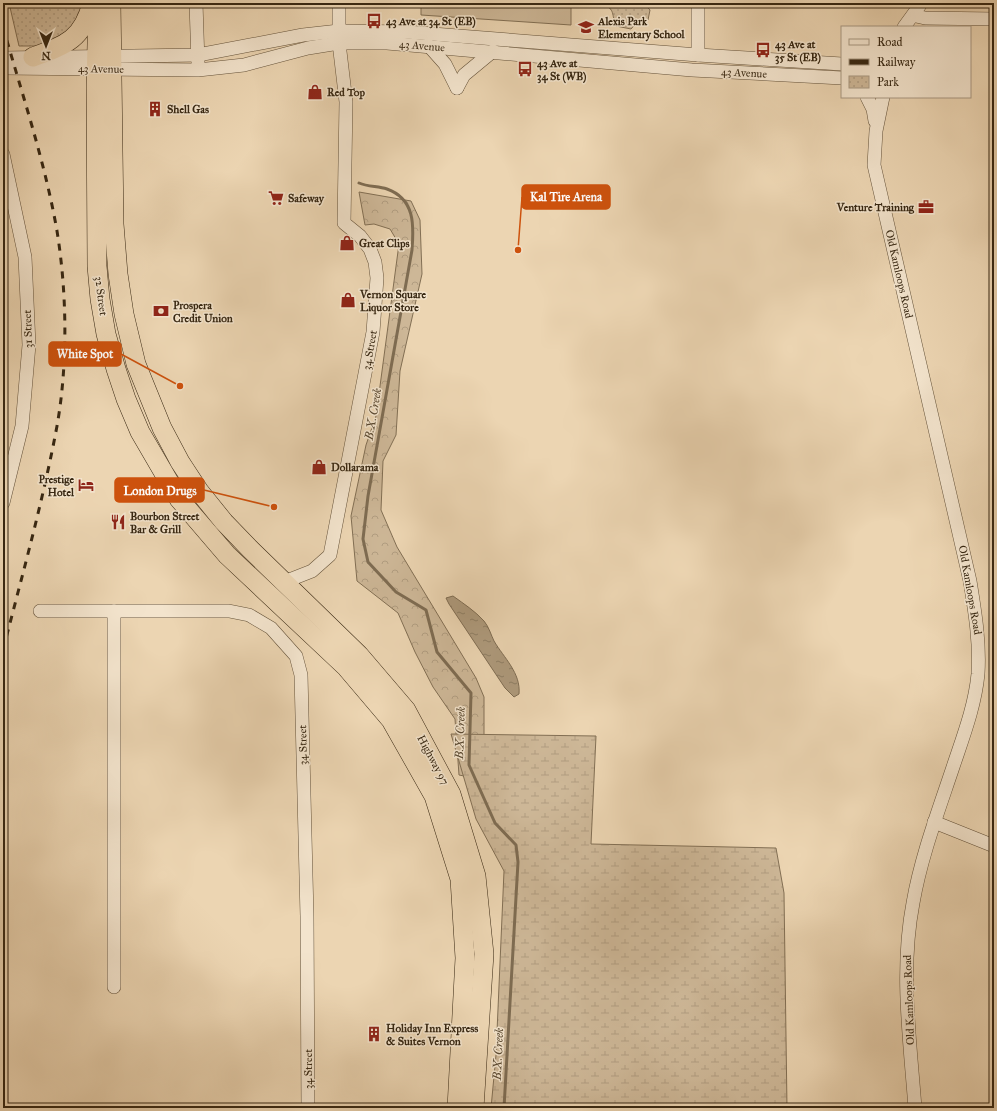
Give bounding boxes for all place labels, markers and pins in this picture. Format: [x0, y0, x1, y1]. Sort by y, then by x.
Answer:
bus stop icon: 43 Ave at 34 St (EB) [365, 12, 383, 30]
place label: 43 Ave at 34 St (EB) [386, 15, 476, 29]
place label: Alexis Park Elementary School [597, 15, 686, 42]
school or university icon: Alexis Park Elementary School [577, 18, 595, 36]
place label: 43 Ave at 35 St (EB) [775, 38, 821, 65]
bus stop icon: 43 Ave at 35 St (EB) [754, 41, 772, 59]
place label: 43 Ave at 34 St (WB) [537, 57, 586, 84]
bus stop icon: 43 Ave at 34 St (WB) [516, 60, 534, 78]
shop icon: Red Top [306, 83, 324, 101]
place label: Red Top [327, 86, 365, 100]
building icon: Shell Gas [146, 100, 164, 118]
place label: Shell Gas [167, 103, 209, 116]
callout: Kal Tire Arena [522, 185, 610, 209]
supermarket icon: Safeway [267, 189, 285, 207]
place label: Safeway [288, 192, 325, 206]
office icon: Venture Training [917, 198, 935, 216]
place label: Venture Training [836, 201, 915, 214]
shop icon: Great Clips [338, 234, 356, 252]
place label: Great Clips [359, 237, 410, 251]
place label: Vernon Square Liquor Store [359, 288, 427, 315]
shop icon: Vernon Square Liquor Store [339, 291, 357, 309]
place label: Prospera Credit Union [173, 299, 233, 325]
bank icon: Prospera Credit Union [152, 302, 170, 320]
callout: White Spot [49, 342, 121, 366]
shop icon: Dollarama [310, 458, 328, 476]
place label: Dollarama [331, 461, 379, 474]
place label: Prestige Hotel [38, 473, 75, 499]
hotel icon: Prestige Hotel [77, 476, 95, 494]
callout: London Drugs [115, 478, 204, 502]
place label: Bourbon Street Bar & Grill [130, 510, 200, 536]
restaurant icon: Bourbon Street Bar & Grill [109, 513, 127, 531]
place label: Holiday Inn Express & Suites Vernon [386, 1022, 478, 1048]
building icon: Holiday Inn Express & Suites Vernon [365, 1025, 383, 1043]

